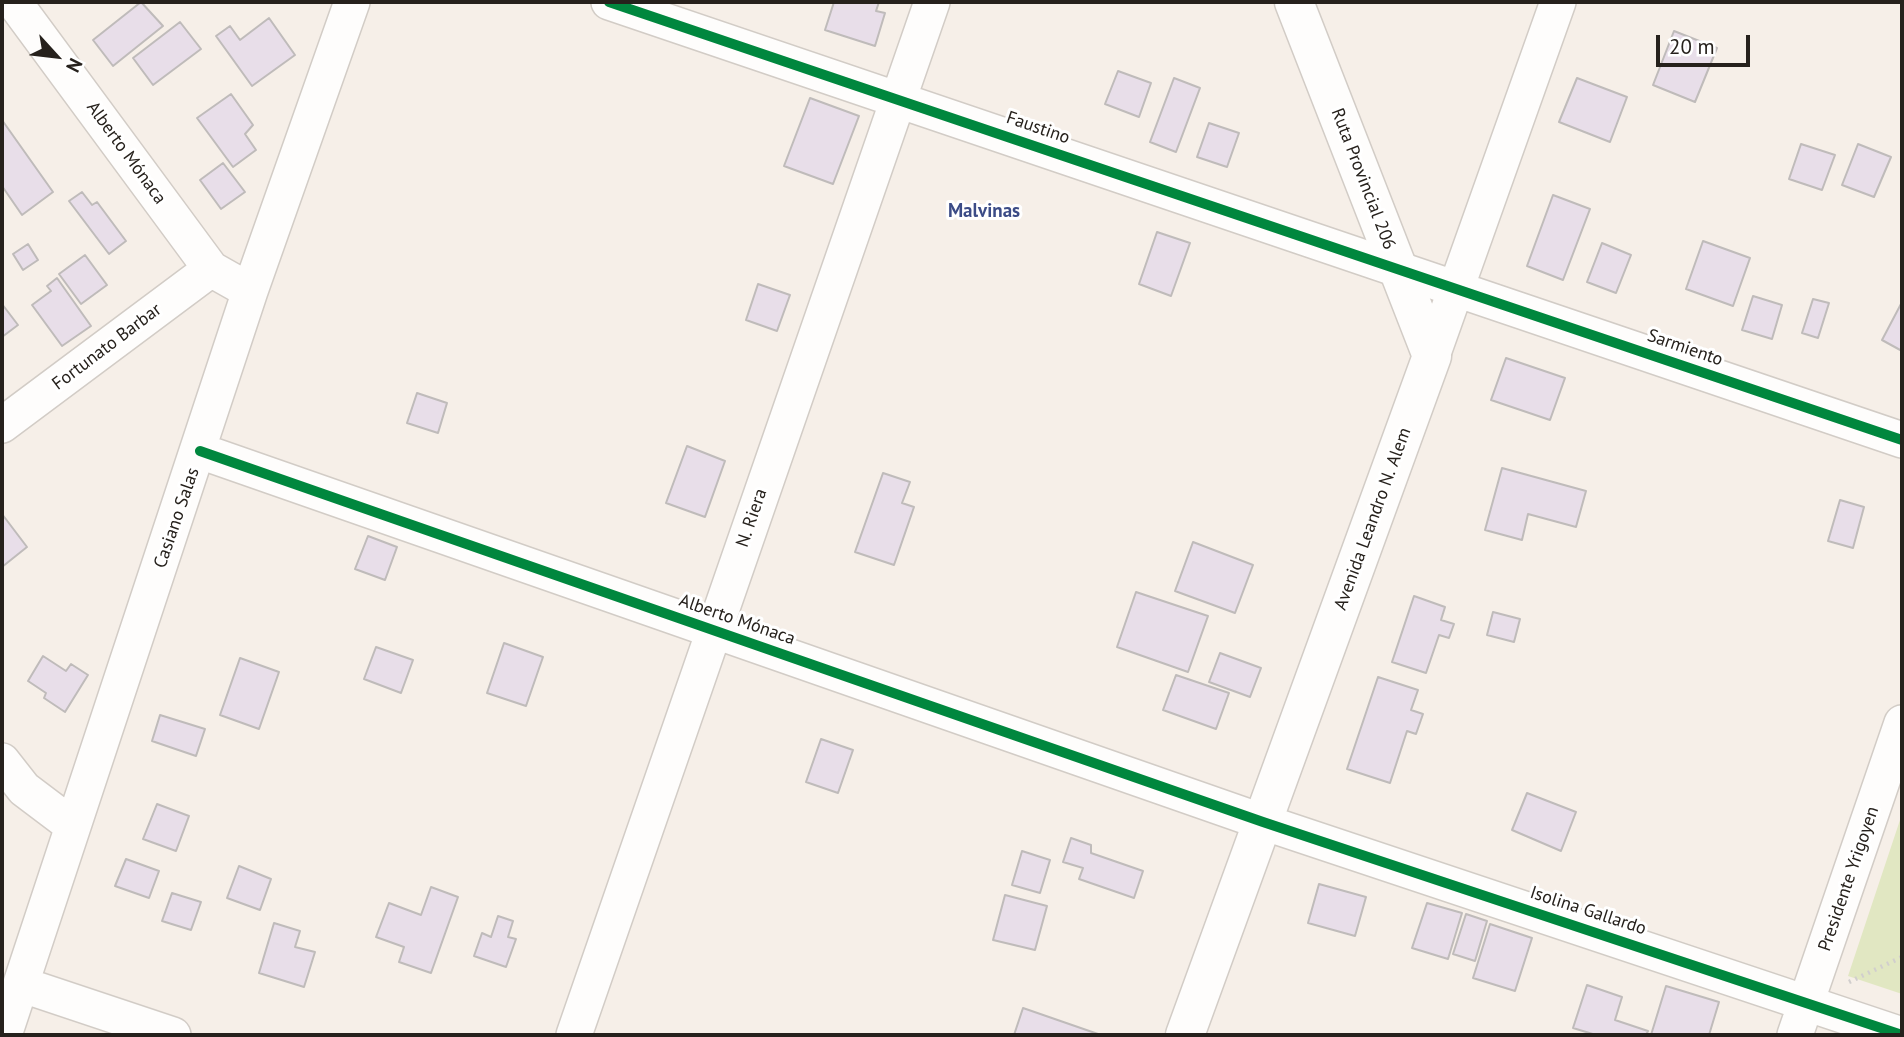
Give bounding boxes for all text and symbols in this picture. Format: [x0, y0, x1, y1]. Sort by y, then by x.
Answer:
north arrow [21, 21, 91, 91]
scale bar [1659, 21, 1754, 65]
text: 20 m [1669, 33, 1715, 60]
text: N [61, 55, 88, 77]
street label: Alberto Mónaca [82, 98, 170, 208]
street label: Ruta Provincial 206 [1326, 105, 1400, 253]
street label: Faustino [1003, 107, 1073, 149]
district label: Malvinas [948, 201, 1020, 223]
street label: Fortunato Barbar [48, 299, 166, 395]
street label: Sarmiento [1644, 325, 1726, 371]
street label: Avenida Leandro N. Alem [1330, 425, 1416, 613]
street label: Casiano Salas [150, 465, 204, 571]
street label: N. Riera [732, 486, 772, 550]
street label: Alberto Mónaca [676, 590, 798, 650]
street label: Presidente Yrigoyen [1814, 804, 1884, 954]
street label: Isolina Gallardo [1527, 882, 1649, 940]

